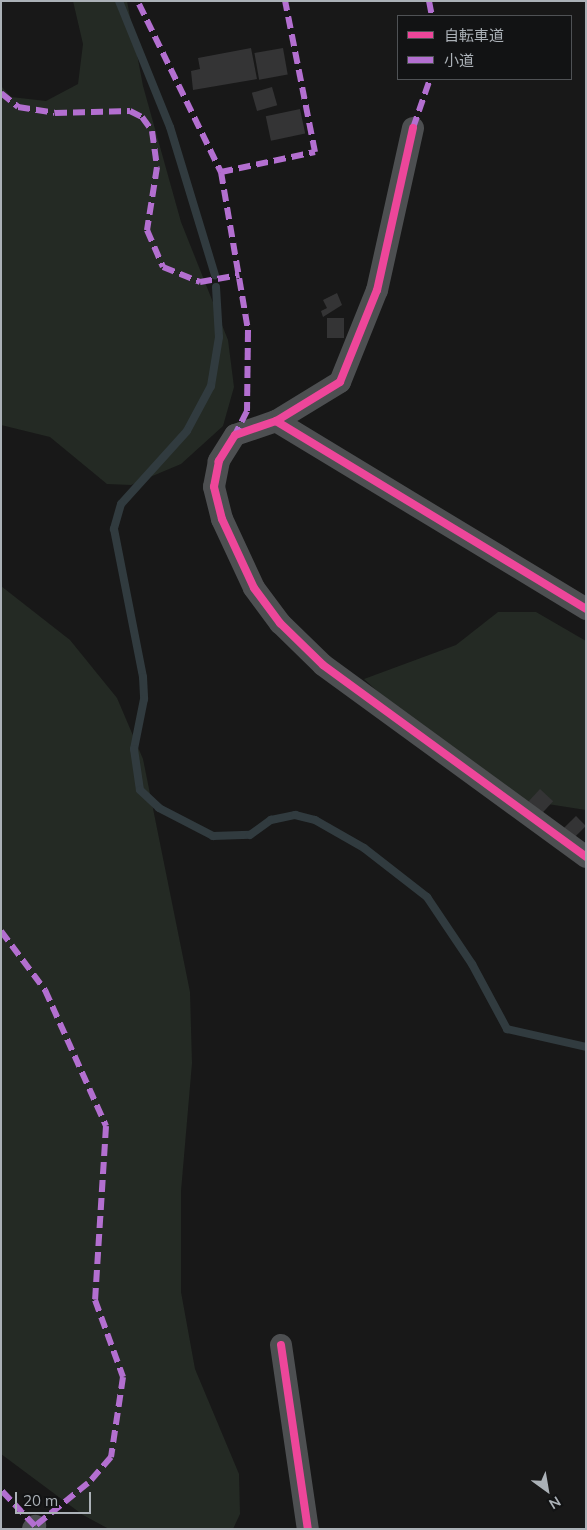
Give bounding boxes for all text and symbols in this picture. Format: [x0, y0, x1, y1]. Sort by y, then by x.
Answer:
legend [397, 15, 572, 80]
text: 自転車道 [444, 26, 504, 45]
text: 小道 [444, 51, 474, 70]
north arrow [522, 1465, 572, 1515]
scale bar [18, 1482, 94, 1514]
text: 20 m [23, 1491, 58, 1510]
text: N [546, 1492, 564, 1513]

